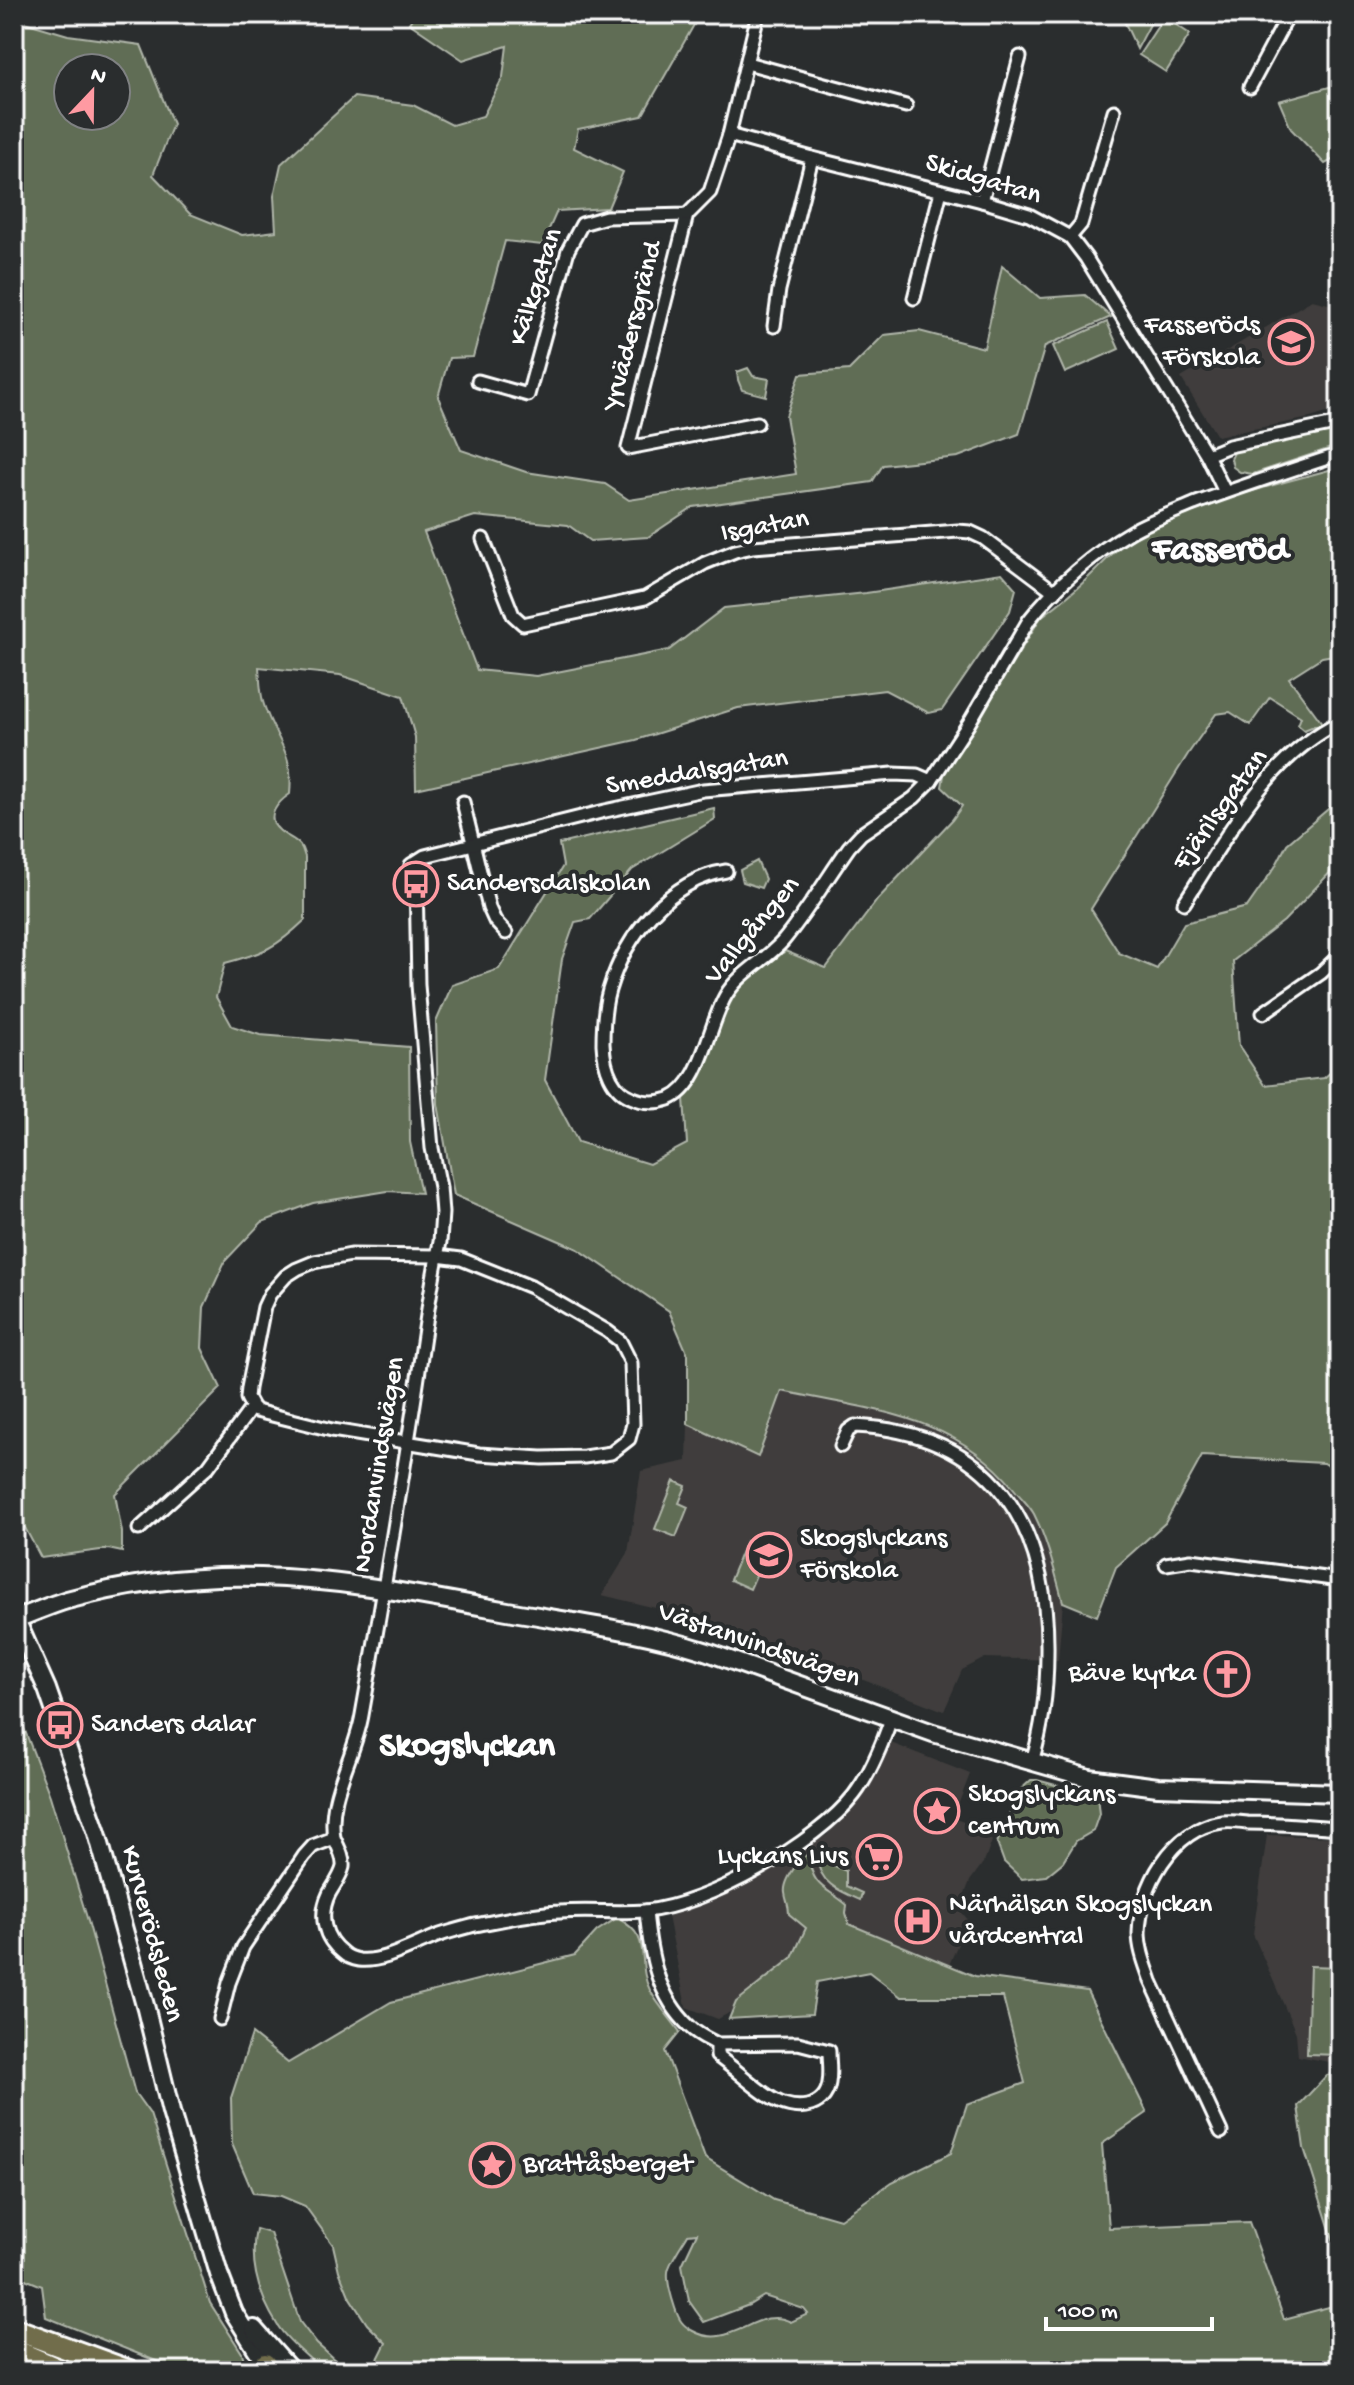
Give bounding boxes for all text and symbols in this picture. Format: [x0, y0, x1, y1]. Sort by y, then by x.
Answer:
north arrow [52, 52, 132, 132]
text: N [86, 62, 110, 92]
street label: Skidgatan [921, 147, 1046, 213]
street label: Kälkgatan [503, 224, 572, 350]
street label: Yrvädersgränd [596, 236, 672, 417]
place label: Fasseröds Förskola [1143, 310, 1261, 375]
school or university icon: Fasseröds Förskola [1267, 318, 1315, 366]
street label: Isgatan [718, 503, 812, 551]
district label: Fasseröd [1151, 530, 1292, 573]
street label: Smeddalsgatan [604, 742, 791, 804]
street label: Fjärilsgatan [1165, 742, 1277, 878]
bus stop icon: Sandersdalskolan [392, 860, 440, 908]
place label: Sandersdalskolan [447, 868, 651, 901]
street label: Vallgången [697, 869, 808, 993]
street label: Nordanvindsvägen [347, 1354, 413, 1575]
place label: Skogslyckans Förskola [799, 1523, 948, 1588]
school or university icon: Skogslyckans Förskola [745, 1531, 793, 1579]
street label: Västanvindsvägen [653, 1596, 865, 1696]
church icon: Bäve kyrka [1203, 1650, 1251, 1698]
place label: Bäve kyrka [1068, 1658, 1197, 1691]
bus stop icon: Sanders dalar [36, 1701, 84, 1749]
place label: Sanders dalar [91, 1709, 256, 1742]
district label: Skogslyckan [379, 1726, 556, 1769]
place label: Skogslyckans centrum [968, 1779, 1116, 1844]
place icon: Skogslyckans centrum [913, 1787, 961, 1835]
supermarket icon: Lyckans Livs [855, 1833, 903, 1881]
place label: Lyckans Livs [717, 1841, 849, 1874]
street label: Kurverödsleden [112, 1842, 191, 2026]
place label: Närhälsan Skogslyckan vårdcentral [949, 1889, 1213, 1954]
hospital icon: Närhälsan Skogslyckan vårdcentral [894, 1897, 942, 1945]
place icon: Brattåsberget [468, 2141, 516, 2189]
place label: Brattåsberget [522, 2149, 695, 2182]
scale bar [1046, 2281, 1212, 2331]
text: 100 m [1057, 2298, 1118, 2327]

